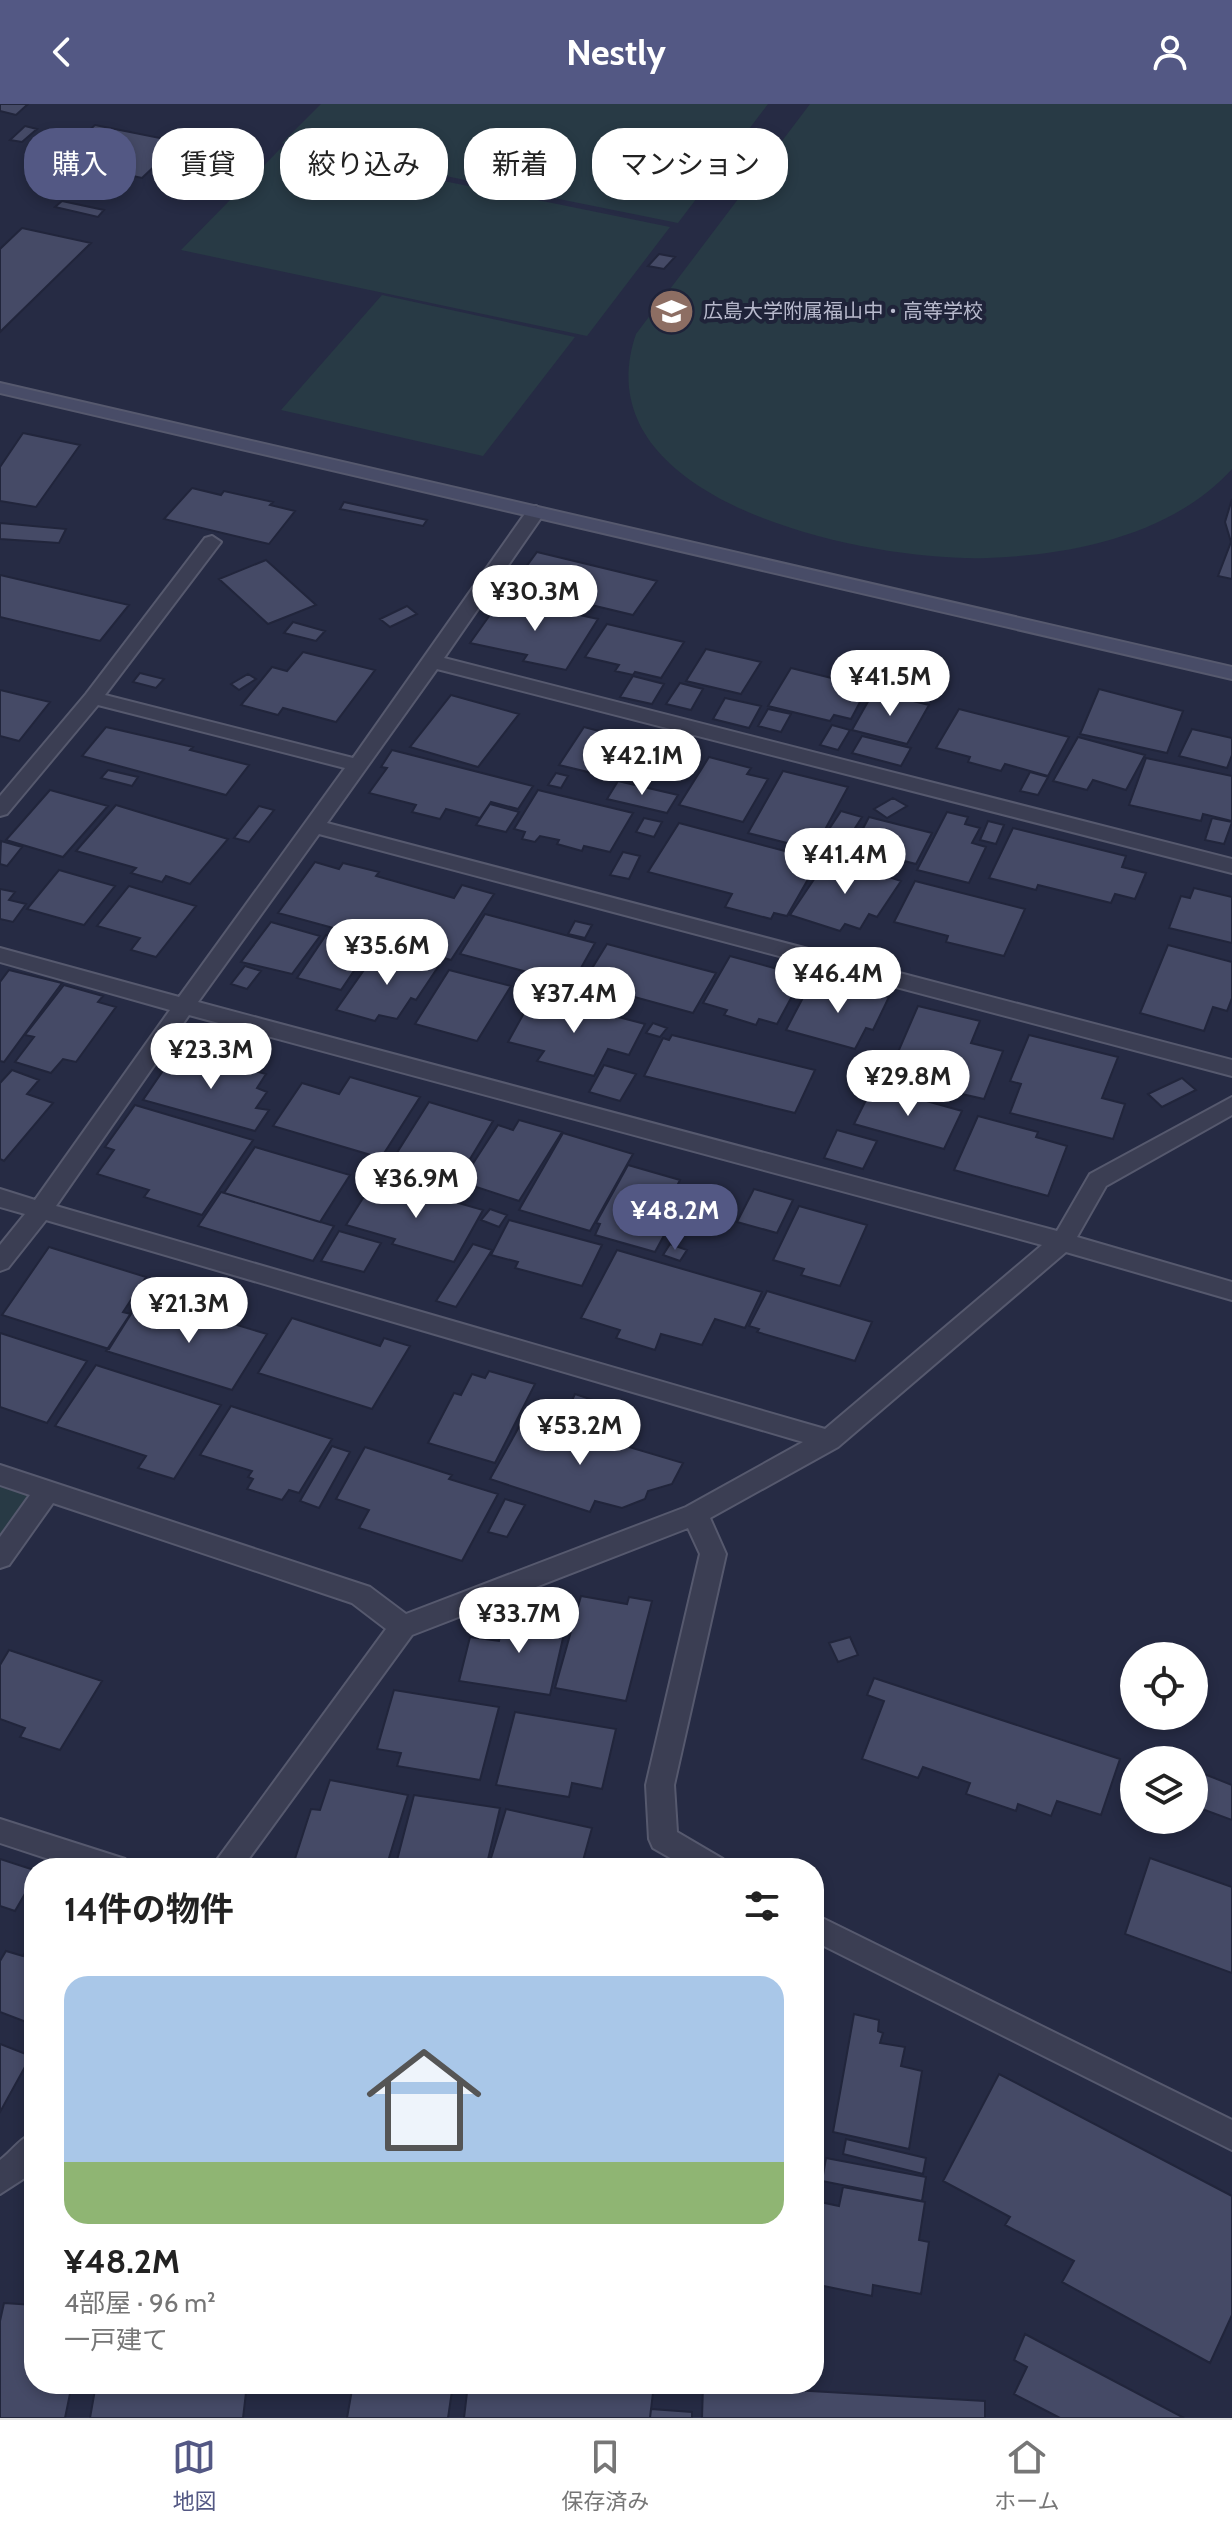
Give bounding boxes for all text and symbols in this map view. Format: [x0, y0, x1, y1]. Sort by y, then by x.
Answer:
icon: back [40, 30, 84, 74]
text: Nestly [566, 30, 666, 74]
icon: person [1148, 30, 1192, 74]
chip: 購入 [24, 128, 136, 200]
chip: 賃貸 [152, 128, 264, 200]
chip: 絞り込み [280, 128, 448, 200]
chip: 新着 [464, 128, 576, 200]
chip: マンション [592, 128, 788, 200]
school or university icon: 広島大学附属福山中・高等学校 [648, 287, 696, 335]
place label: 広島大学附属福山中・高等学校 [703, 299, 983, 323]
pin: ¥30.3M [470, 565, 600, 633]
text: ¥30.3M [490, 575, 580, 607]
pin: ¥41.5M [825, 650, 955, 718]
text: ¥41.5M [849, 660, 931, 692]
pin: ¥42.1M [577, 729, 707, 797]
text: ¥42.1M [601, 739, 683, 771]
pin: ¥41.4M [780, 828, 910, 896]
text: ¥41.4M [803, 838, 887, 870]
pin: ¥35.6M [322, 919, 452, 987]
text: ¥35.6M [344, 929, 430, 961]
pin: ¥46.4M [773, 947, 903, 1015]
text: ¥46.4M [793, 957, 883, 989]
pin: ¥37.4M [509, 967, 639, 1035]
text: ¥37.4M [531, 977, 617, 1009]
pin: ¥23.3M [146, 1023, 276, 1091]
text: ¥23.3M [169, 1033, 253, 1065]
pin: ¥29.8M [843, 1050, 973, 1118]
text: ¥29.8M [865, 1060, 951, 1092]
pin: ¥36.9M [351, 1152, 481, 1220]
text: ¥36.9M [373, 1162, 459, 1194]
pin: ¥48.2M [610, 1184, 740, 1252]
text: ¥48.2M [631, 1194, 719, 1226]
pin: ¥21.3M [124, 1277, 254, 1345]
text: ¥21.3M [149, 1287, 229, 1319]
pin: ¥53.2M [515, 1399, 645, 1467]
text: ¥53.2M [538, 1409, 622, 1441]
pin: ¥33.7M [454, 1587, 584, 1655]
text: ¥33.7M [477, 1597, 561, 1629]
map controls [1120, 1642, 1208, 1834]
button: locate [1120, 1642, 1208, 1730]
button: layers [1120, 1746, 1208, 1834]
icon: filters [740, 1884, 784, 1928]
text: 14件の物件 [64, 1888, 234, 1930]
icon: home [352, 2028, 496, 2172]
text: ¥48.2M [64, 2240, 180, 2282]
text: 4部屋 · 96 m² [64, 2287, 216, 2319]
text: 一戸建て [64, 2324, 168, 2356]
tab: 地図 [172, 2435, 216, 2515]
tab: 保存済み [561, 2435, 649, 2515]
tab: ホーム [994, 2435, 1060, 2515]

